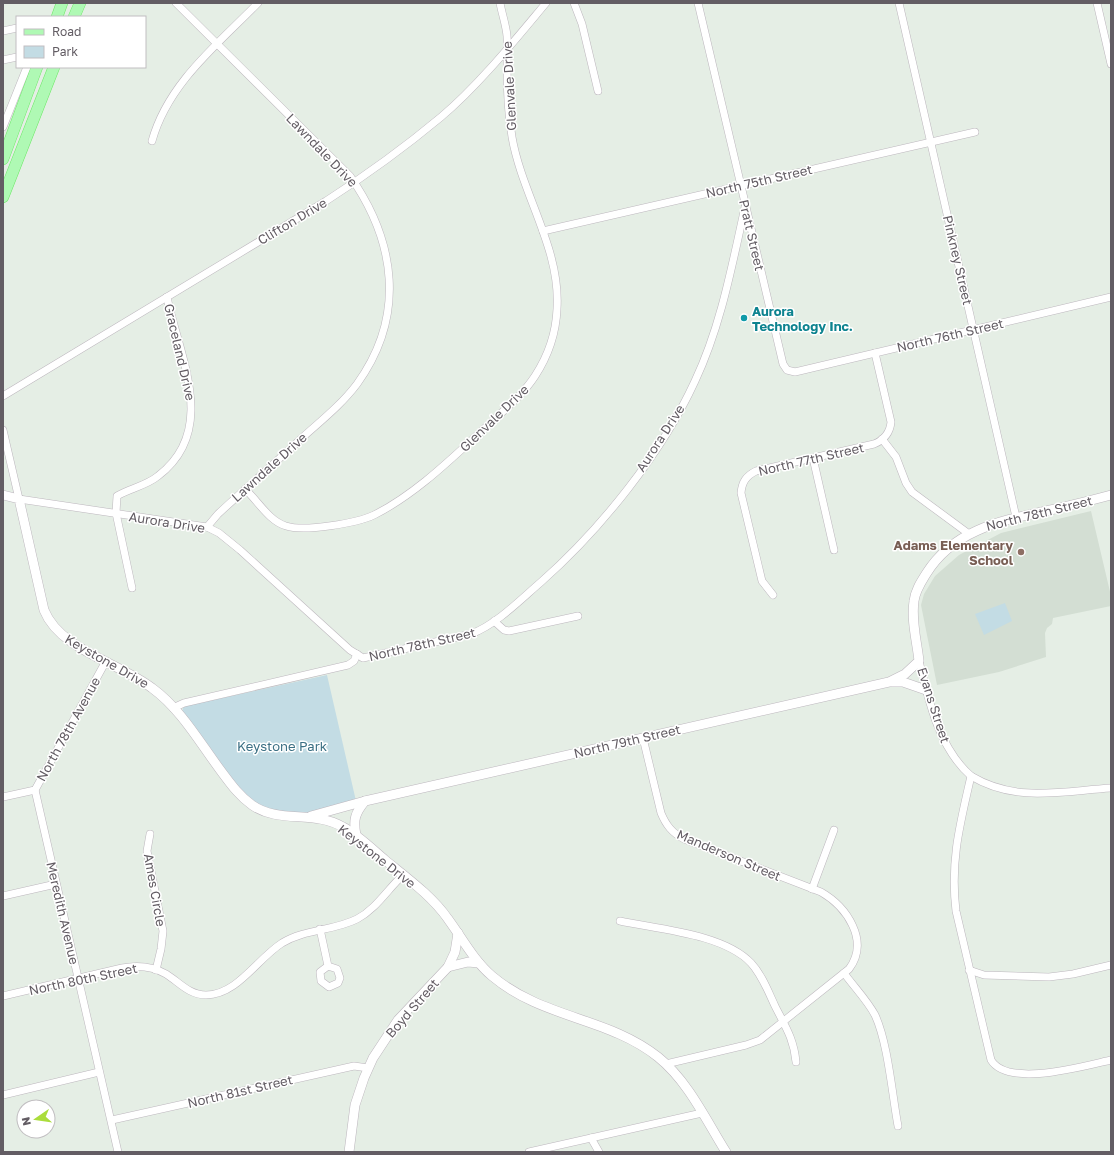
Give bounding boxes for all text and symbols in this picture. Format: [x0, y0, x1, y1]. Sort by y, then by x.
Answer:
legend [16, 16, 146, 68]
text: Road [52, 24, 81, 39]
street label: Glenvale Drive [499, 41, 519, 131]
text: Park [52, 44, 78, 59]
street label: Lawndale Drive [283, 110, 361, 190]
street label: North 75th Street [704, 161, 814, 201]
street label: Clifton Drive [255, 194, 329, 248]
street label: Pratt Street [736, 198, 768, 272]
street label: Pinkney Street [940, 214, 976, 306]
street label: Graceland Drive [161, 302, 199, 402]
place label: Aurora Technology Inc. [752, 303, 853, 334]
marker: Aurora Technology Inc. [739, 313, 749, 323]
street label: North 76th Street [895, 315, 1005, 355]
street label: Glenvale Drive [456, 381, 532, 455]
street label: Aurora Drive [632, 401, 688, 475]
street label: Lawndale Drive [228, 429, 310, 505]
street label: North 77th Street [757, 439, 865, 479]
street label: North 78th Street [984, 492, 1094, 534]
street label: Aurora Drive [128, 508, 206, 536]
place label: Adams Elementary School [894, 537, 1014, 568]
marker: Adams Elementary School [1016, 547, 1026, 557]
street label: North 78th Street [367, 624, 477, 664]
street label: Keystone Drive [62, 631, 152, 691]
street label: Evans Street [914, 665, 954, 745]
street label: North 78th Avenue [33, 674, 103, 784]
street label: North 79th Street [572, 721, 682, 761]
park label: Keystone Park [237, 738, 328, 754]
street label: Keystone Drive [335, 821, 419, 891]
street label: Manderson Street [675, 826, 783, 884]
street label: Ames Circle [141, 852, 169, 928]
street label: Meredith Avenue [43, 860, 83, 966]
street label: North 80th Street [27, 960, 139, 998]
street label: Boyd Street [382, 975, 442, 1041]
street label: North 81st Street [186, 1071, 294, 1111]
north arrow [16, 1099, 56, 1139]
text: N [18, 1116, 33, 1127]

